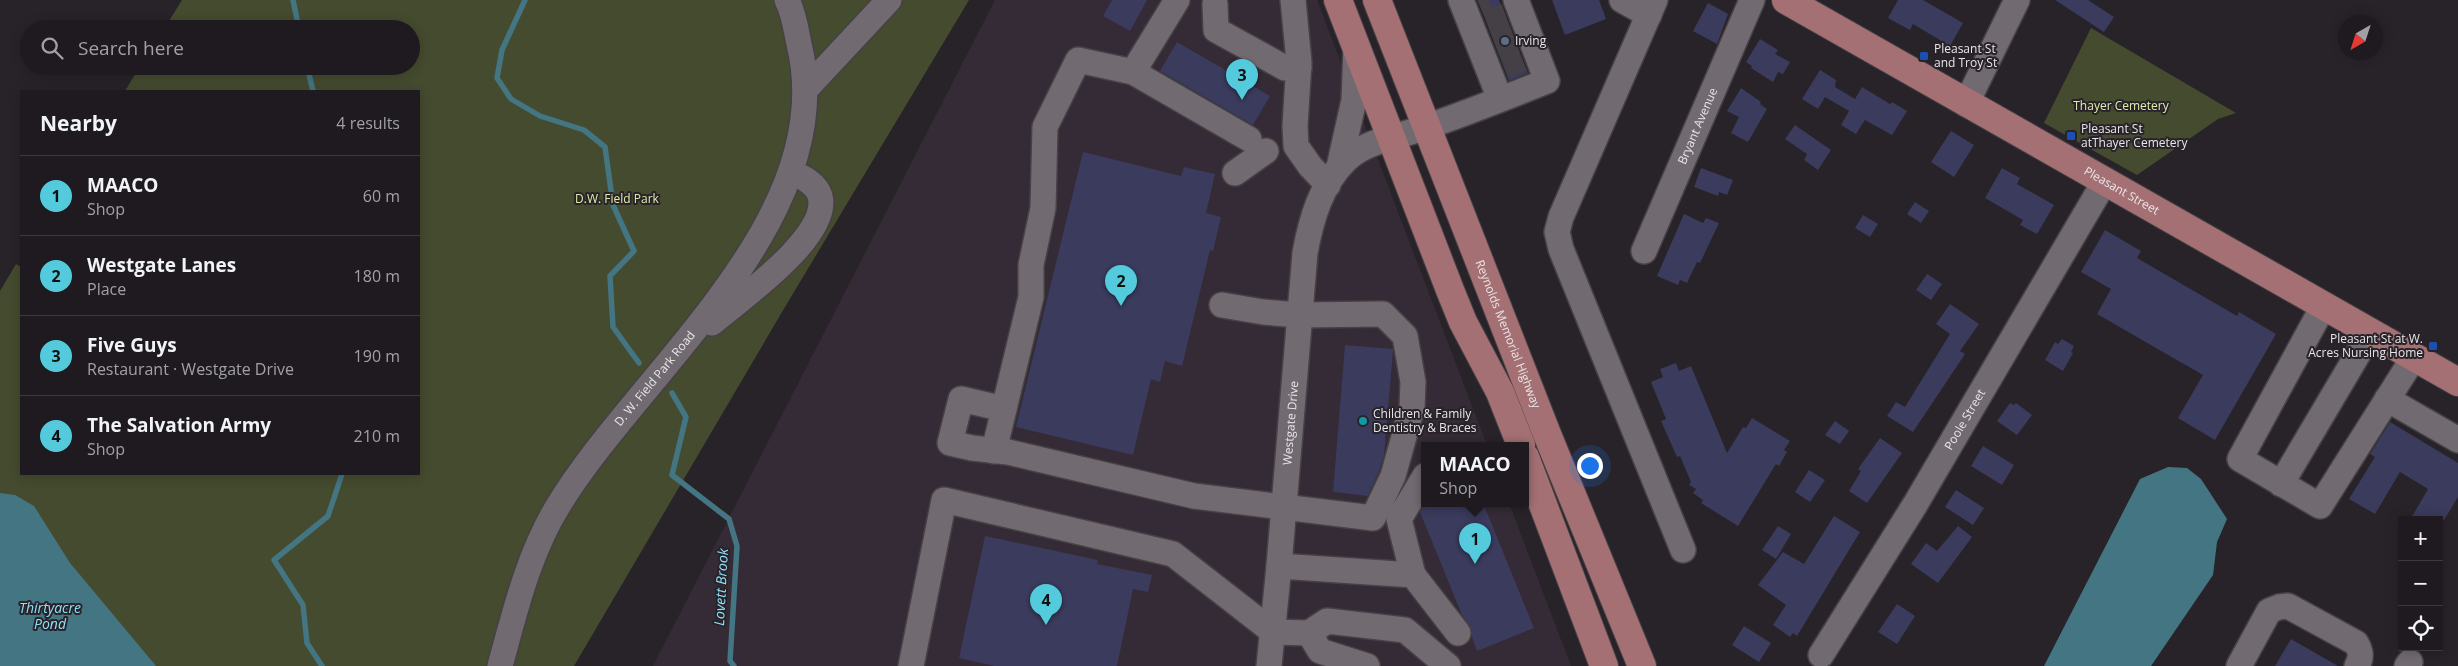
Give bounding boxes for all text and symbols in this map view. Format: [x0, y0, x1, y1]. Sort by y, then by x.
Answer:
north arrow [2338, 15, 2383, 60]
search box [20, 20, 420, 75]
place label: Irving [1515, 32, 1547, 49]
icon: search [38, 34, 66, 62]
text: Search here [78, 35, 184, 61]
marker: Irving [1499, 35, 1511, 47]
place label: Pleasant St and Troy St [1934, 40, 1997, 71]
marker: Pleasant St and Troy St [1918, 50, 1930, 62]
pin: 3 [1226, 59, 1258, 100]
street label: Bryant Avenue [1673, 85, 1721, 167]
park label: Thayer Cemetery [2073, 97, 2170, 114]
text: Nearby [40, 109, 117, 137]
text: 4 results [336, 112, 400, 134]
place label: Pleasant St atThayer Cemetery [2081, 120, 2188, 151]
marker: Pleasant St atThayer Cemetery [2065, 130, 2077, 142]
street label: Pleasant Street [2081, 162, 2163, 219]
text: MAACO [87, 172, 158, 198]
text: 1 [51, 185, 61, 207]
text: 60 m [363, 185, 400, 207]
park label: D.W. Field Park [575, 190, 660, 207]
text: Shop [87, 198, 125, 220]
text: Westgate Lanes [87, 252, 236, 278]
street label: Reynolds Memorial Highway [1472, 257, 1546, 412]
text: 2 [51, 265, 61, 287]
text: 180 m [354, 265, 400, 287]
pin: 2 [1105, 265, 1137, 306]
text: Place [87, 278, 126, 300]
street label: D. W. Field Park Road [610, 327, 699, 430]
place label: Pleasant St at W. Acres Nursing Home [2308, 330, 2423, 361]
text: Five Guys [87, 332, 177, 358]
marker: Pleasant St at W. Acres Nursing Home [2427, 340, 2439, 352]
text: 3 [51, 345, 61, 367]
text: 190 m [354, 345, 400, 367]
text: Restaurant · Westgate Drive [87, 358, 294, 380]
street label: Westgate Drive [1278, 380, 1302, 466]
street label: Poole Street [1940, 386, 1989, 453]
place label: Children & Family Dentistry & Braces [1373, 405, 1477, 436]
text: The Salvation Army [87, 412, 271, 438]
marker: Children & Family Dentistry & Braces [1357, 415, 1369, 427]
text: 4 [51, 425, 61, 447]
text: 210 m [354, 425, 400, 447]
text: Shop [87, 438, 125, 460]
popup [1421, 442, 1529, 507]
text: MAACO [1439, 451, 1511, 477]
your location [1577, 453, 1603, 479]
text: Shop [1439, 477, 1477, 499]
map controls [2398, 516, 2443, 651]
button: + [2398, 516, 2443, 561]
pin: 1 [1459, 523, 1491, 564]
water label: Lovett Brook [709, 547, 732, 626]
button: − [2398, 561, 2443, 606]
pin: 4 [1030, 584, 1062, 625]
water label: Thirtyacre Pond [19, 598, 81, 633]
button: locate [2398, 606, 2443, 651]

